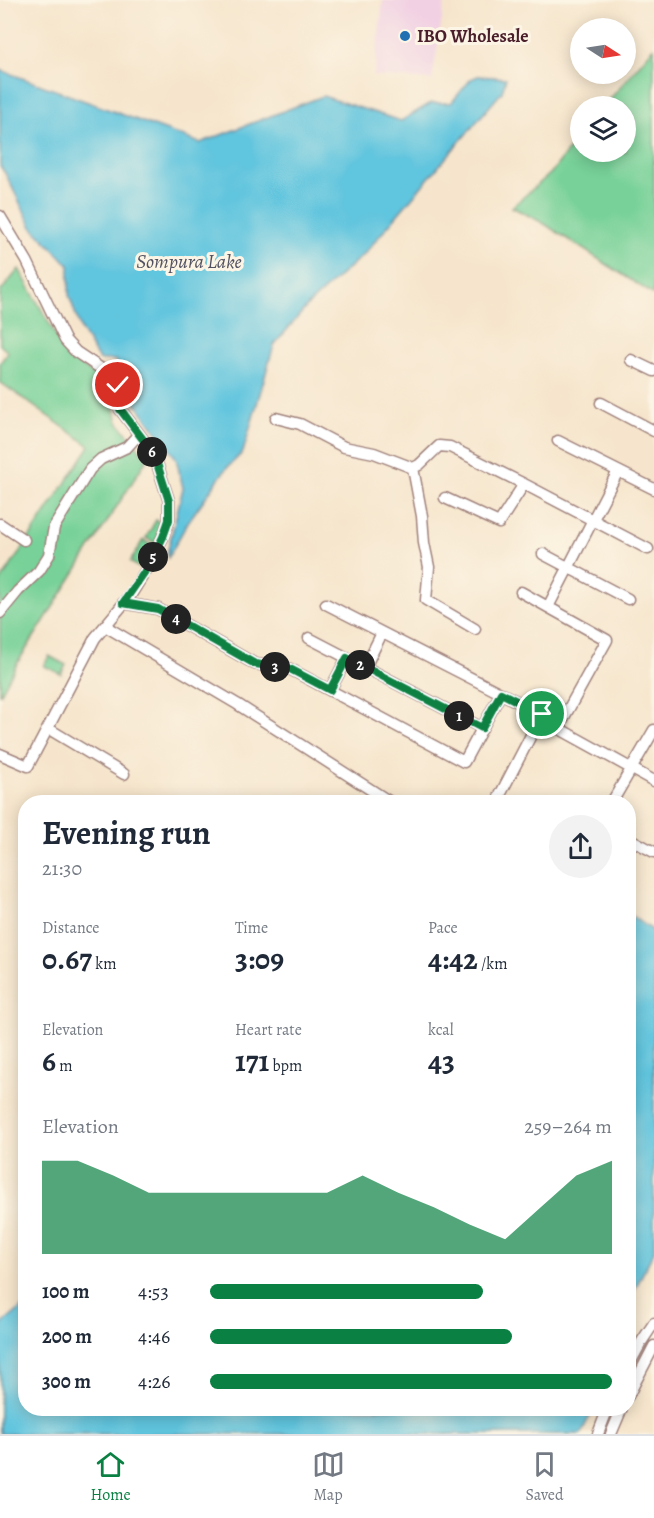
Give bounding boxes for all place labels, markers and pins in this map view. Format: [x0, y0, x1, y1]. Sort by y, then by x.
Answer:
place label: IBO Wholesale [417, 24, 529, 48]
marker: IBO Wholesale [398, 29, 412, 43]
pin [92, 359, 143, 410]
pin: 6 [137, 437, 167, 467]
pin: 5 [138, 542, 168, 572]
pin: 4 [161, 604, 191, 634]
pin: 2 [345, 650, 375, 680]
pin: 3 [260, 652, 290, 682]
pin [516, 688, 567, 739]
pin: 1 [444, 701, 474, 731]

